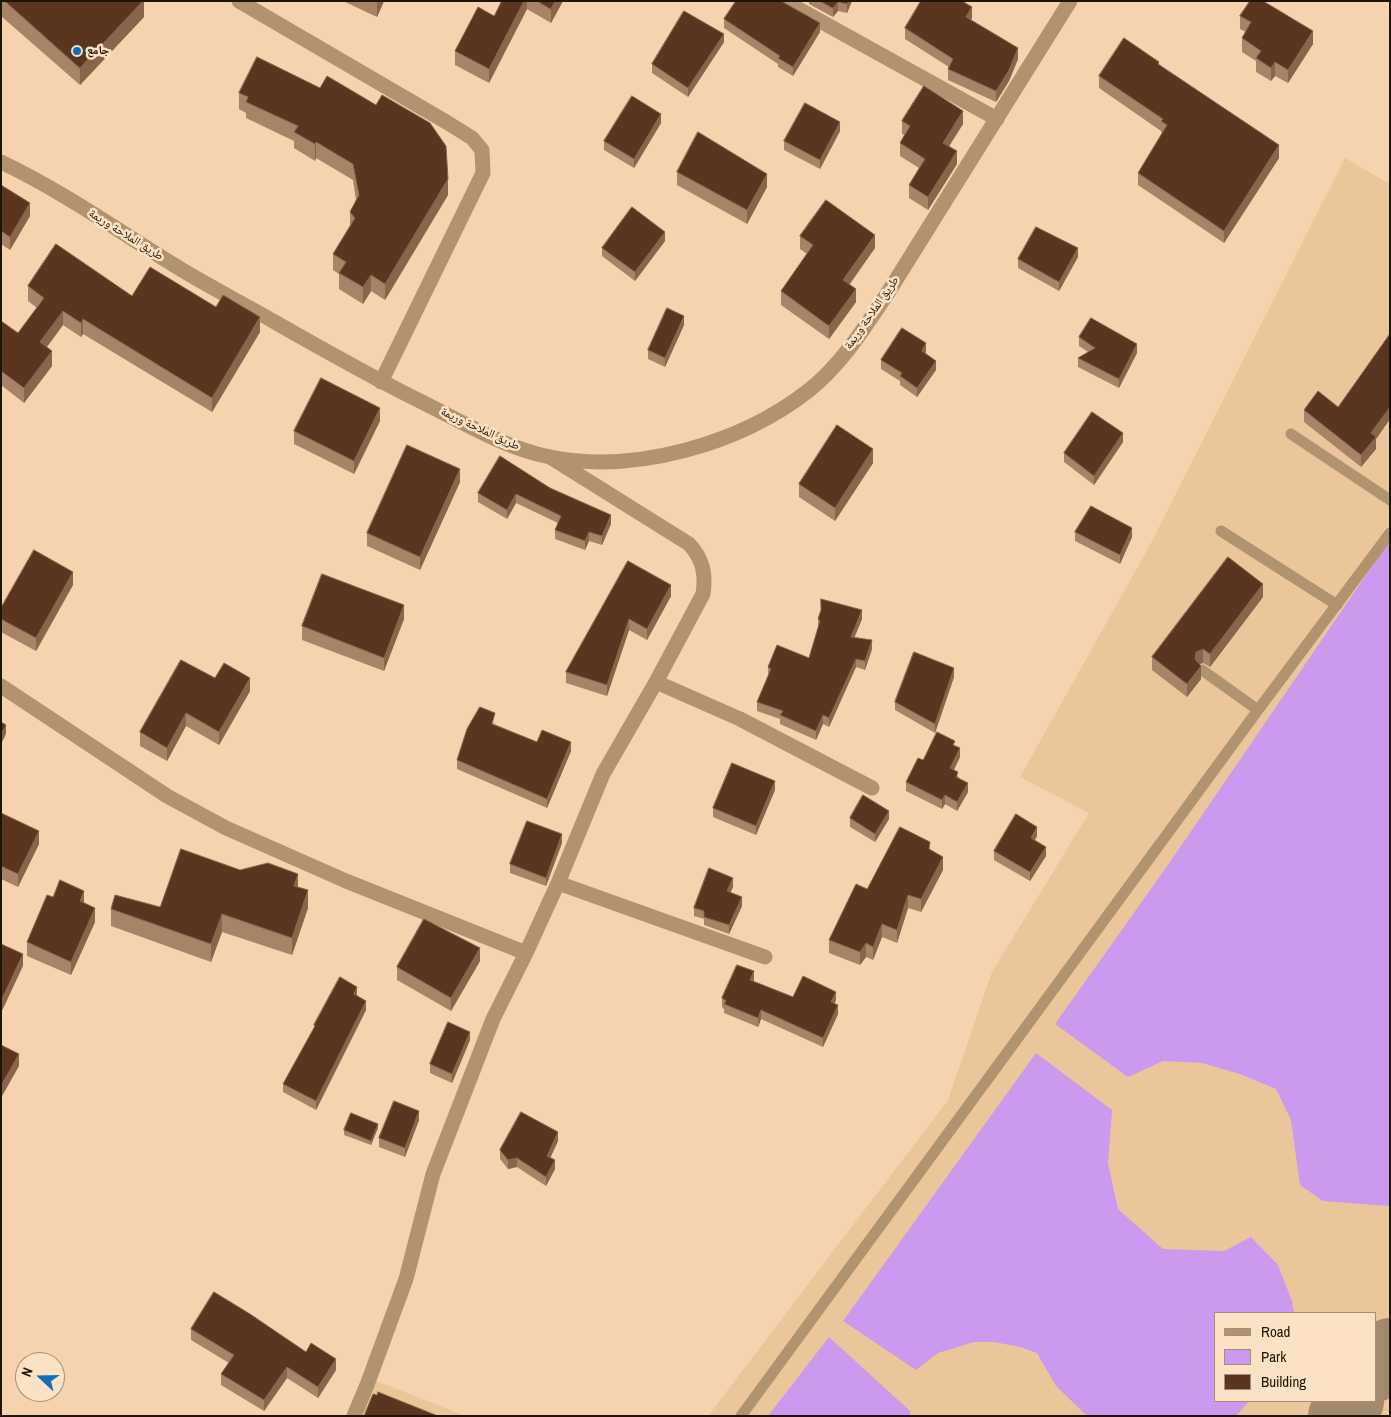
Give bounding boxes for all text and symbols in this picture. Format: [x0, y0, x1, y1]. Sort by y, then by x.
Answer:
place label: جامع [87, 44, 110, 58]
marker: جامع [71, 45, 83, 57]
street label: طريق الملاحة وريمة [86, 206, 166, 264]
street label: طريق الملاحة وريمة [842, 274, 902, 352]
street label: طريق الملاحة وريمة [438, 404, 522, 454]
legend [1214, 1312, 1376, 1402]
text: Road [1261, 1321, 1290, 1342]
text: Park [1261, 1346, 1286, 1367]
north arrow [15, 1352, 65, 1402]
text: N [17, 1365, 37, 1379]
text: Building [1261, 1371, 1306, 1392]

